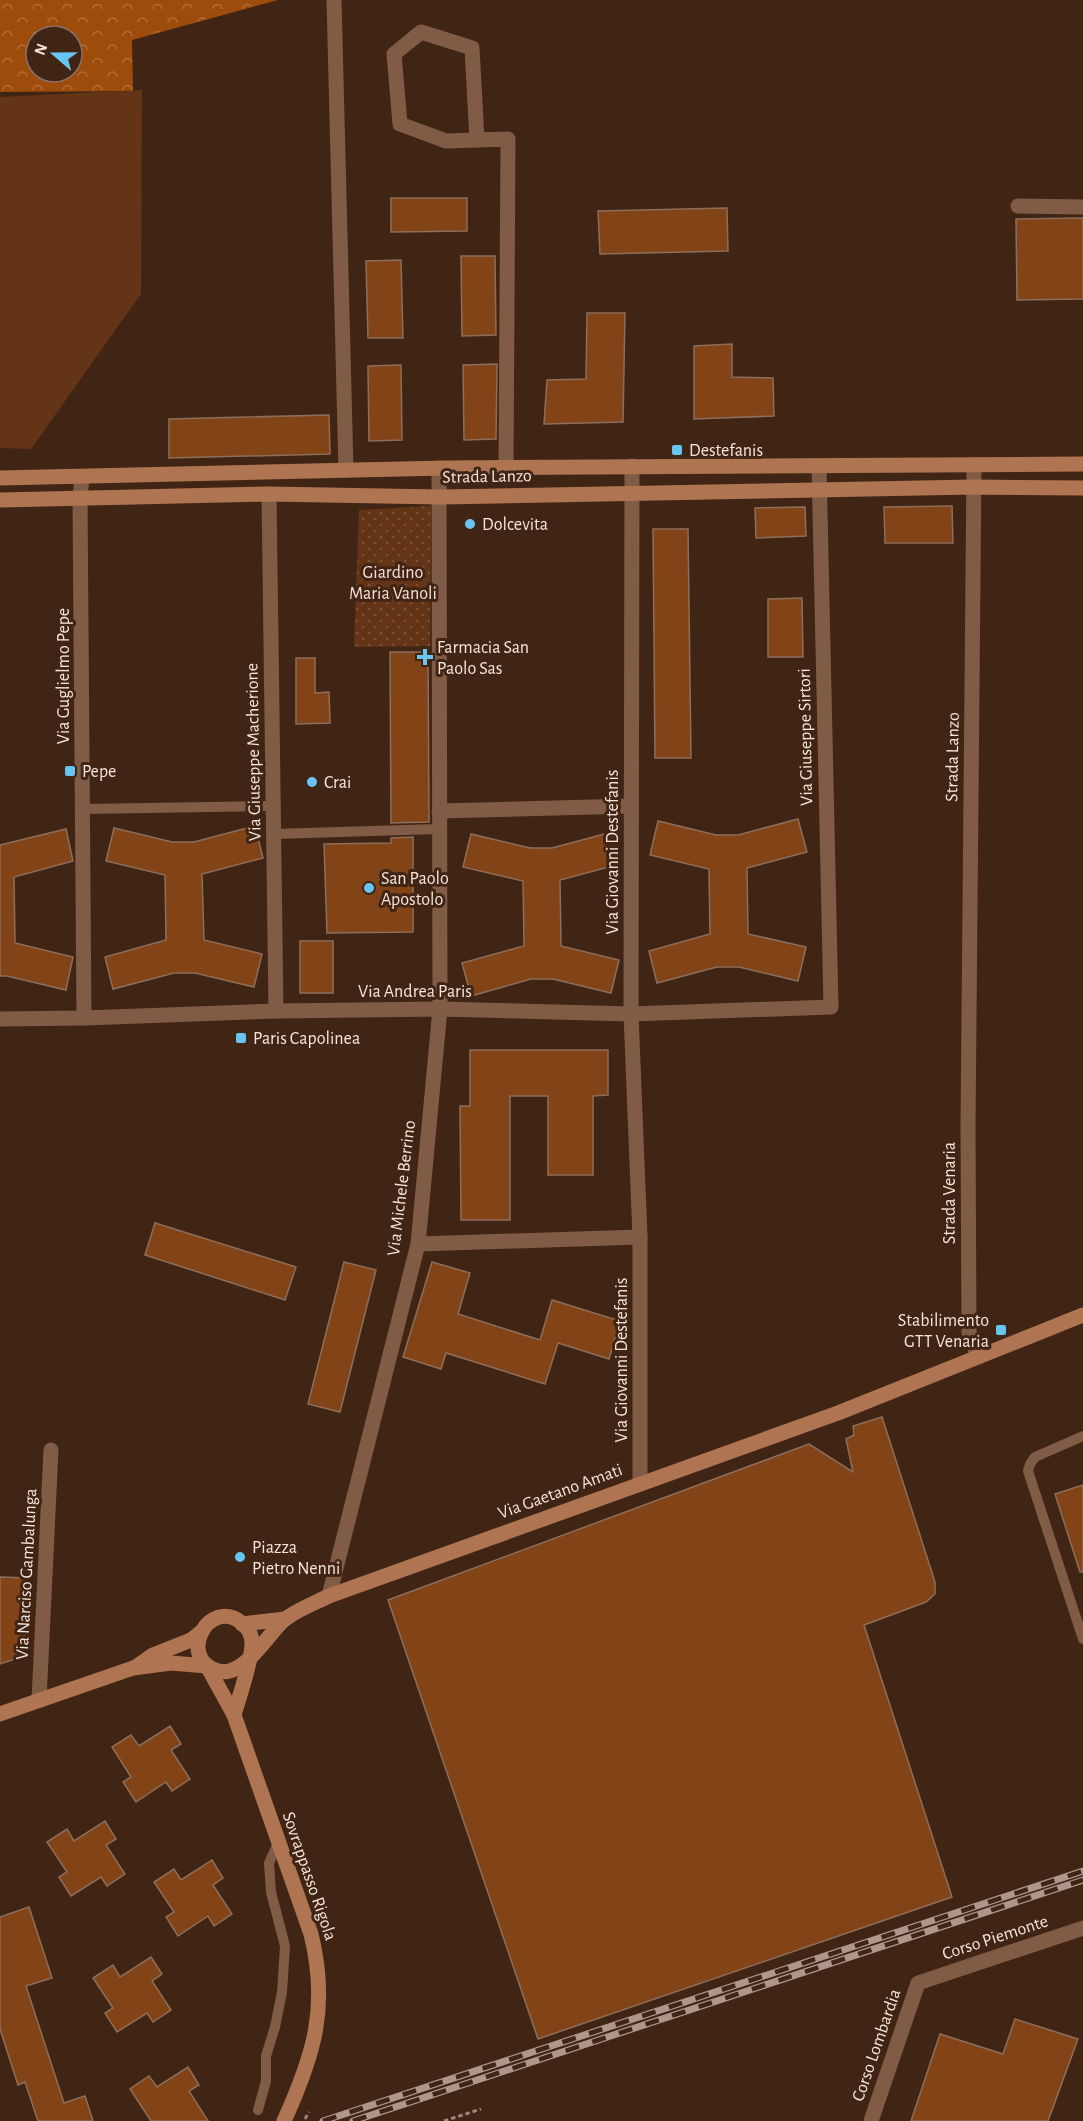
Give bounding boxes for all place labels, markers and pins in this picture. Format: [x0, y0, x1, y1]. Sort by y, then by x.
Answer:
place label: Destefanis [689, 442, 763, 460]
marker: Destefanis [670, 443, 684, 457]
place label: Dolcevita [482, 516, 548, 534]
marker: Dolcevita [463, 517, 477, 531]
place label: Farmacia San Paolo Sas [437, 639, 529, 678]
marker: Farmacia San Paolo Sas [418, 650, 432, 664]
place label: Pepe [82, 763, 116, 781]
marker: Pepe [63, 764, 77, 778]
place label: Crai [324, 774, 351, 792]
marker: Crai [305, 775, 319, 789]
place label: San Paolo Apostolo [381, 870, 449, 909]
marker: San Paolo Apostolo [362, 881, 376, 895]
place label: Paris Capolinea [253, 1030, 360, 1048]
marker: Paris Capolinea [234, 1031, 248, 1045]
place label: Stabilimento GTT Venaria [898, 1312, 989, 1351]
marker: Stabilimento GTT Venaria [994, 1323, 1008, 1337]
place label: Piazza Pietro Nenni [252, 1539, 340, 1578]
marker: Piazza Pietro Nenni [233, 1550, 247, 1564]

